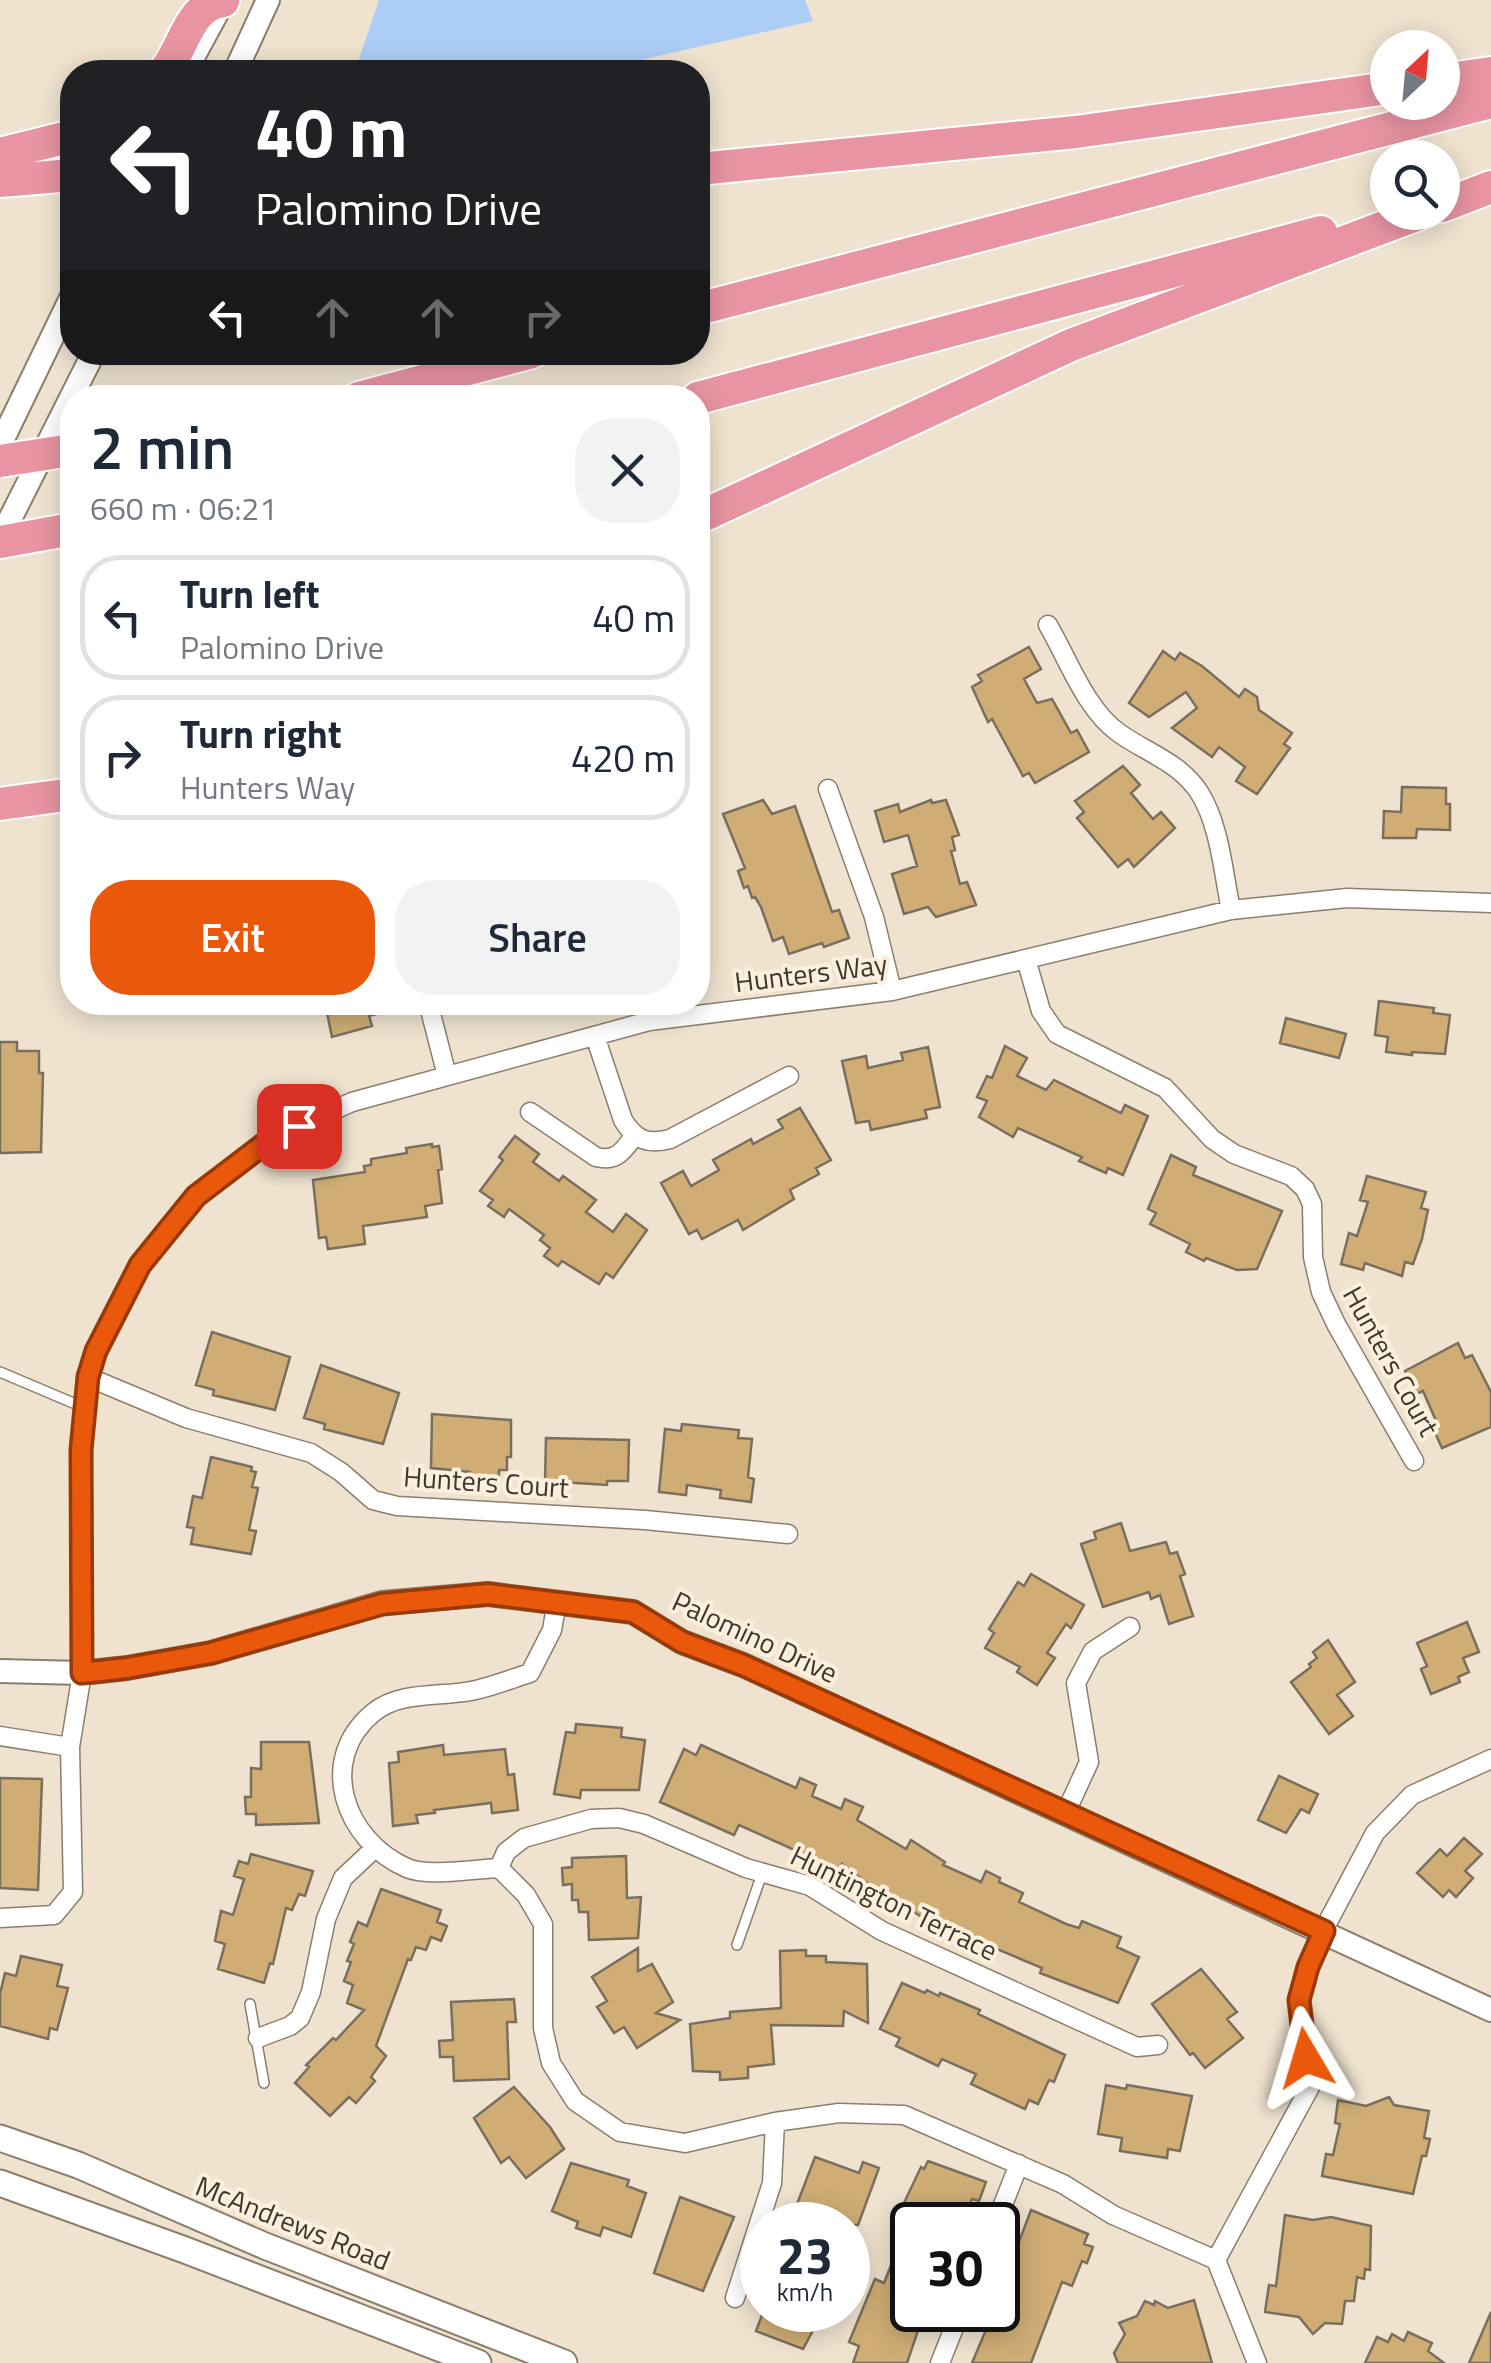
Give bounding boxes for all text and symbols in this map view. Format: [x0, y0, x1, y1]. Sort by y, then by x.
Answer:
north arrow [1370, 30, 1460, 120]
map controls [1370, 30, 1460, 230]
text: 40 m [255, 78, 408, 184]
icon: left [90, 100, 220, 230]
button: search [1370, 140, 1460, 230]
text: Palomino Drive [255, 174, 542, 242]
icon: left [200, 290, 255, 345]
icon: ahead [305, 290, 360, 345]
icon: ahead [410, 290, 465, 345]
icon: right [515, 290, 570, 345]
text: 2 min [90, 401, 234, 492]
button: close [575, 418, 680, 523]
text: 660 m · 06:21 [90, 484, 277, 532]
text: Turn left [180, 565, 320, 623]
text: 40 m [592, 589, 675, 647]
icon: left [95, 590, 150, 645]
text: Palomino Drive [180, 623, 384, 671]
text: Turn right [180, 705, 342, 763]
text: 420 m [571, 729, 675, 787]
icon: right [95, 730, 150, 785]
text: Hunters Way [180, 763, 355, 811]
button: Exit [90, 880, 375, 995]
button: Share [395, 880, 680, 995]
street label: Hunters Way [732, 942, 890, 1003]
pin [257, 1084, 342, 1169]
icon: arrive [272, 1099, 327, 1154]
street label: Hunters Court [1332, 1278, 1450, 1444]
street label: Hunters Court [402, 1454, 570, 1509]
street label: Palomino Drive [665, 1579, 845, 1694]
street label: Huntington Terrace [783, 1834, 1005, 1971]
position arrow [1254, 2006, 1358, 2110]
street label: McAndrews Road [189, 2164, 397, 2281]
speed limit sign: 30 [890, 2202, 1020, 2332]
text: 23 [777, 2217, 833, 2293]
text: km/h [777, 2273, 833, 2311]

